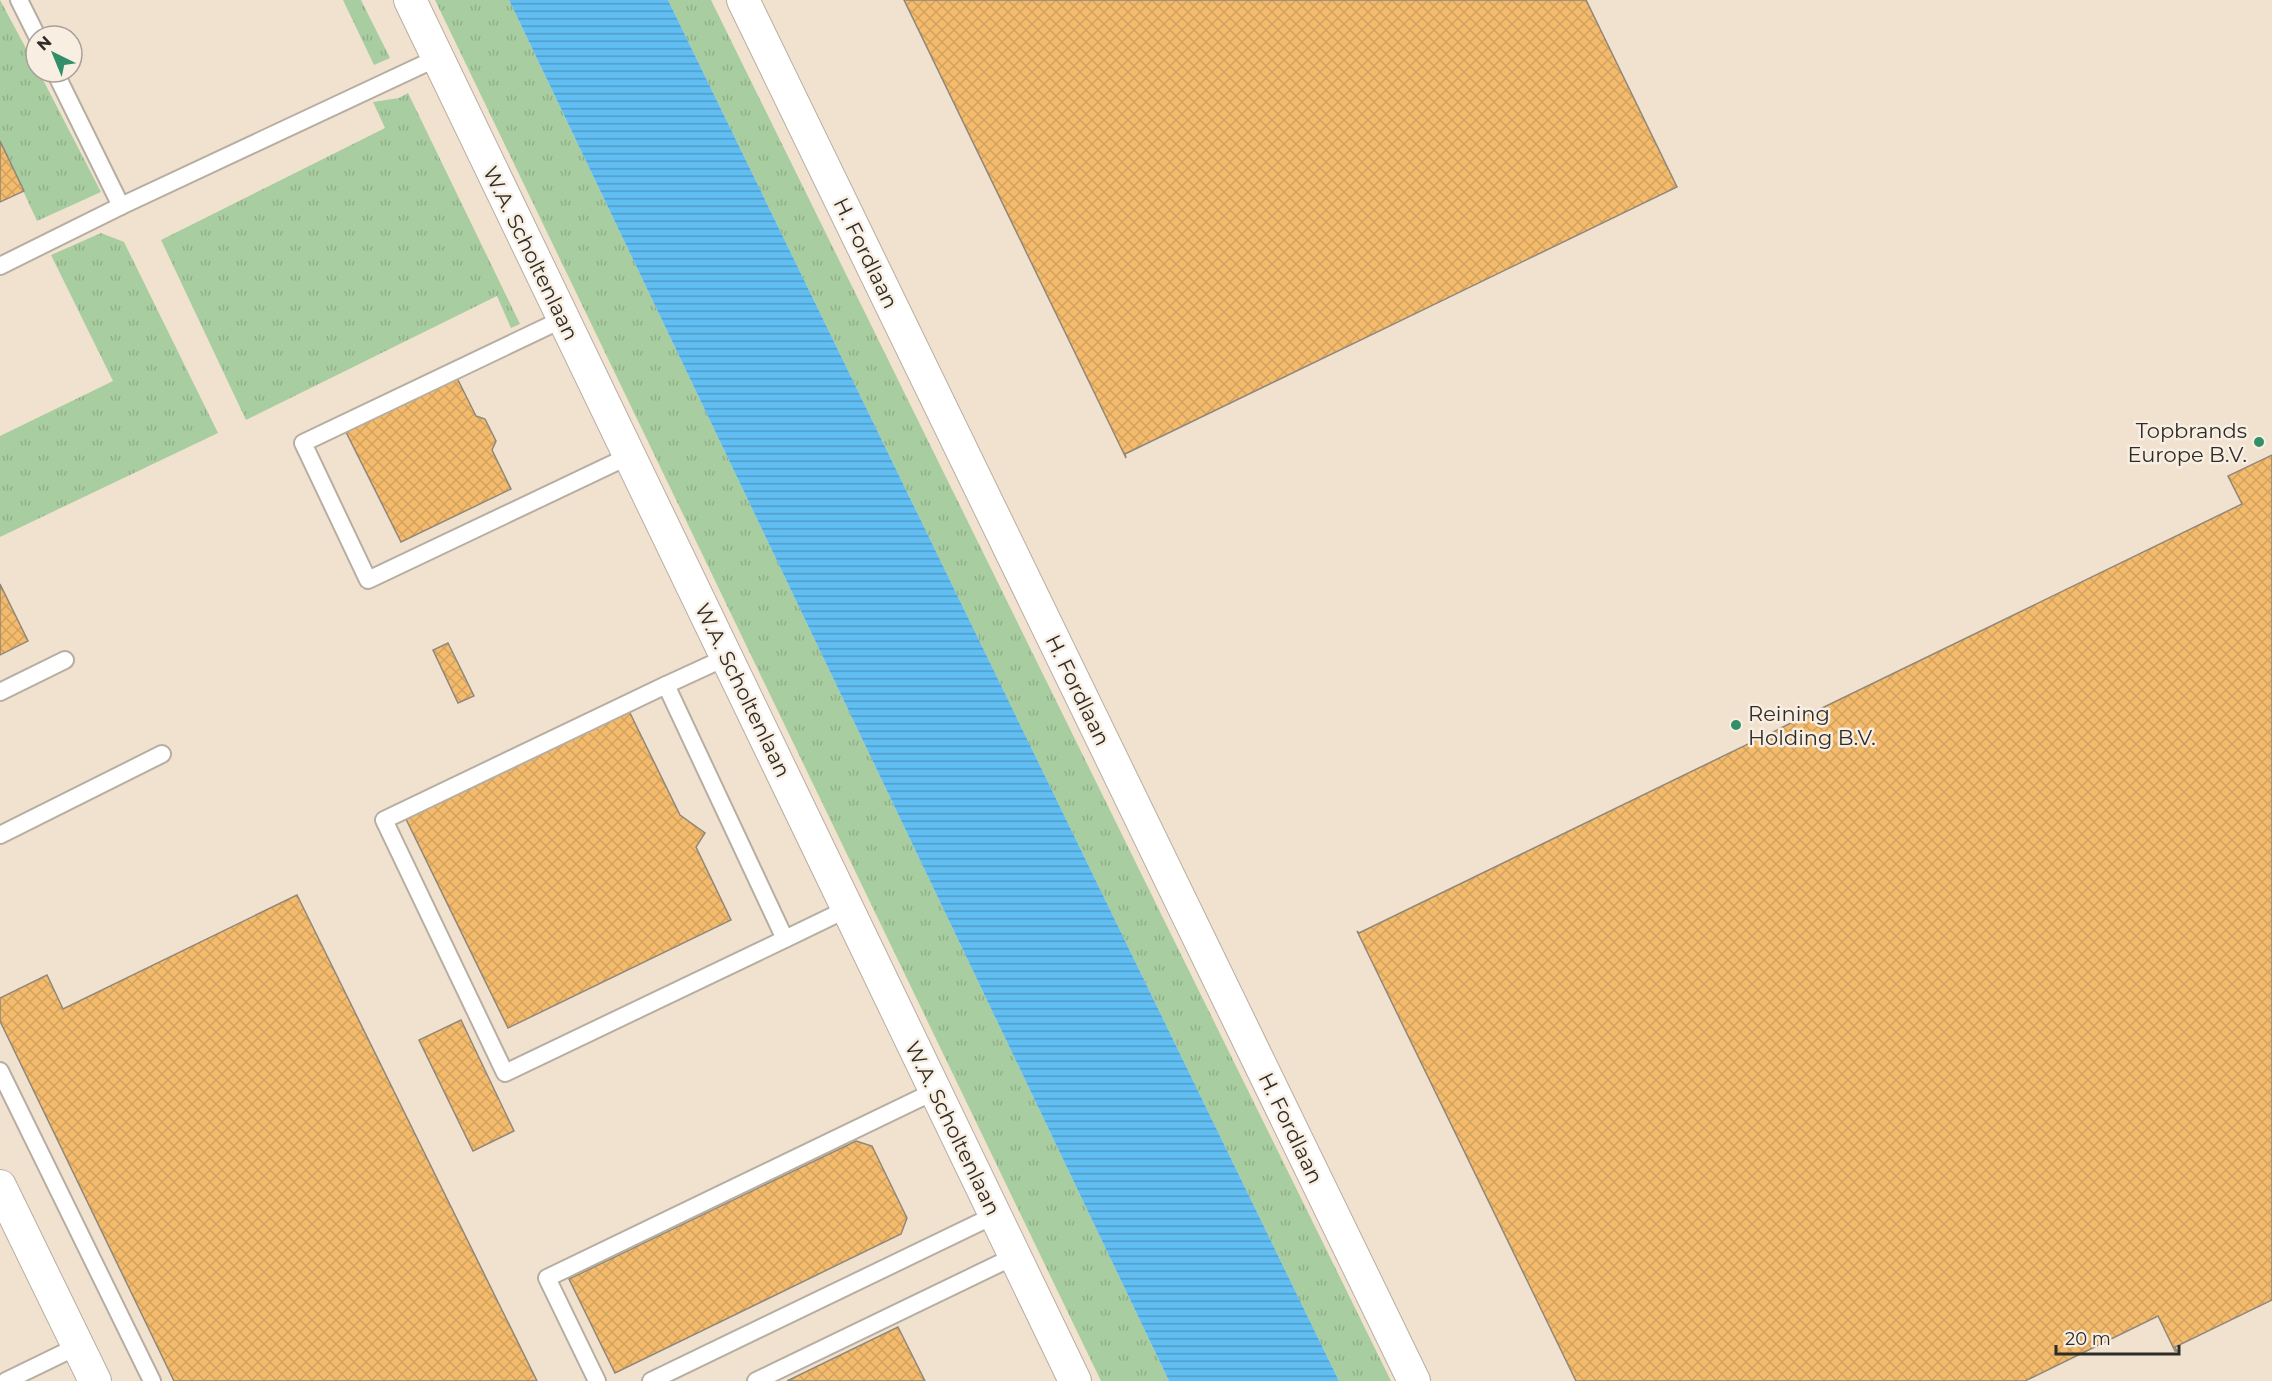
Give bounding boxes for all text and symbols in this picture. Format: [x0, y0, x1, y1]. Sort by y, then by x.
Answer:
north arrow [24, 24, 84, 84]
text: N [33, 32, 55, 55]
street label: W.A. Scholtenlaan [478, 162, 584, 344]
street label: H. Fordlaan [828, 194, 904, 312]
place label: Topbrands Europe B.V. [2127, 418, 2247, 467]
marker: Topbrands Europe B.V. [2252, 435, 2266, 449]
street label: W.A. Scholtenlaan [690, 599, 796, 781]
street label: H. Fordlaan [1040, 631, 1116, 749]
place label: Reining Holding B.V. [1748, 701, 1876, 750]
marker: Reining Holding B.V. [1729, 718, 1743, 732]
street label: W.A. Scholtenlaan [900, 1037, 1006, 1219]
street label: H. Fordlaan [1253, 1069, 1329, 1187]
scale bar [2056, 1318, 2179, 1356]
text: 20 m [2065, 1328, 2111, 1350]

